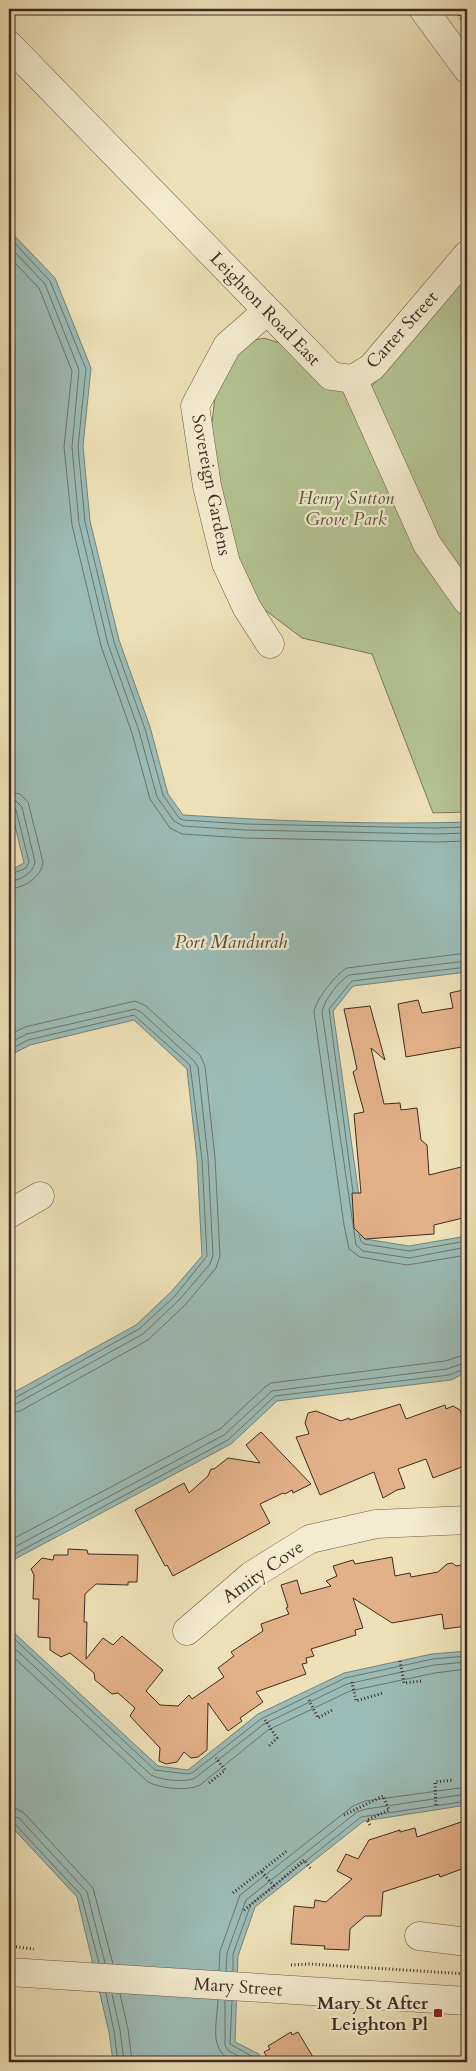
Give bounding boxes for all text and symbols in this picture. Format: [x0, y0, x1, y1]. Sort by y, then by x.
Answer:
street label: Leighton Road East [204, 247, 326, 372]
street label: Carter Street [360, 285, 444, 374]
street label: Sovereign Gardens [185, 412, 237, 558]
park label: Henry Sutton Grove Park [298, 486, 394, 532]
water label: Port Mandurah [175, 929, 287, 955]
street label: Amity Cove [217, 1535, 309, 1609]
street label: Mary Street [193, 1971, 284, 2003]
place label: Mary St After Leighton Pl [317, 1991, 429, 2037]
marker: Mary St After Leighton Pl [432, 2007, 444, 2019]

